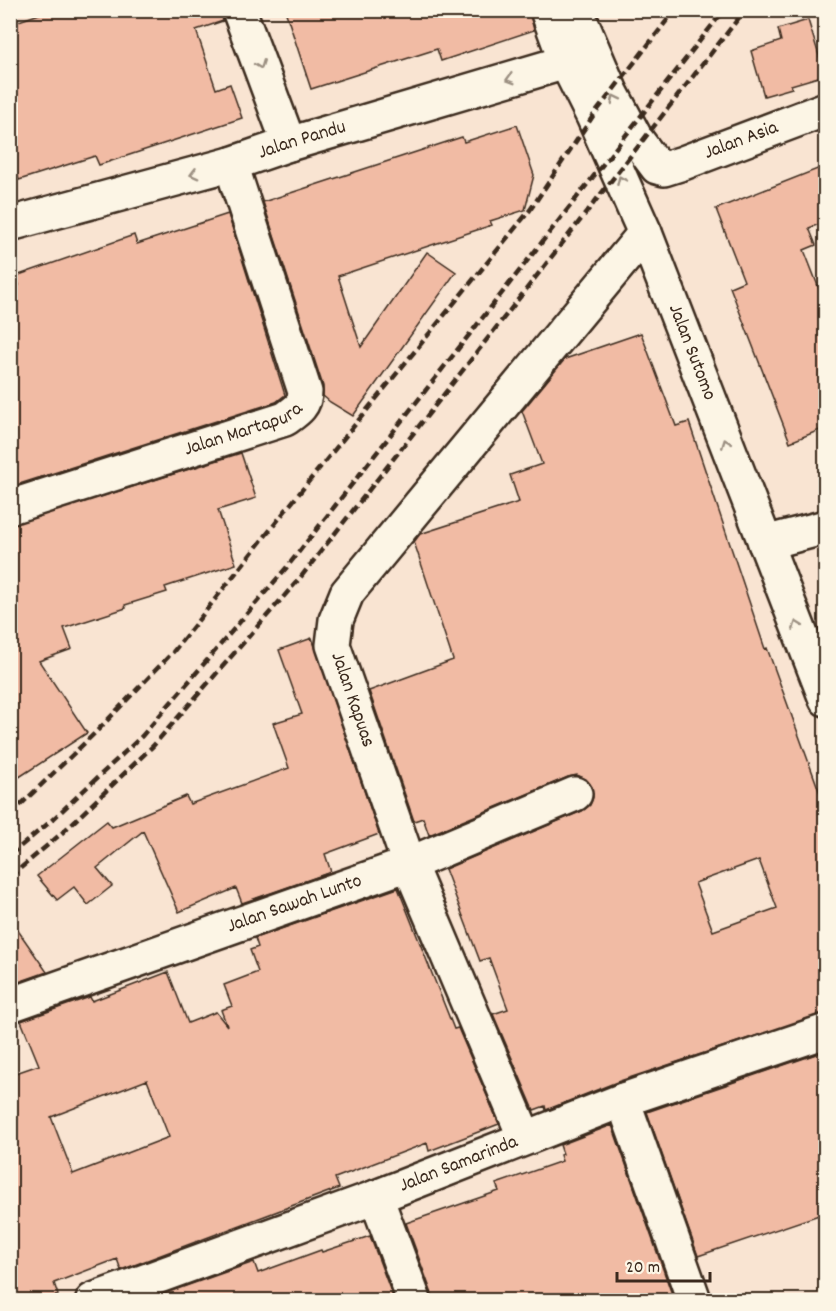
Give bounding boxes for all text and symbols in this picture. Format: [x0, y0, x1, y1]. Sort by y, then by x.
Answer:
one-way arrow [252, 59, 265, 70]
one-way arrow [505, 72, 516, 84]
one-way arrow [611, 95, 622, 106]
street label: Jalan Pandu [255, 114, 349, 168]
street label: Jalan Asia [700, 114, 783, 168]
one-way arrow [189, 167, 200, 179]
one-way arrow [616, 175, 628, 186]
street label: Jalan Sutomo [660, 300, 723, 405]
street label: Jalan Martapura [181, 396, 310, 464]
one-way arrow [721, 438, 733, 449]
one-way arrow [792, 620, 804, 631]
street label: Jalan Kapuas [323, 649, 381, 751]
street label: Jalan Sawah Lunto [223, 868, 366, 941]
street label: Jalan Samarinda [395, 1128, 523, 1200]
scale bar [617, 1245, 710, 1283]
text: 20 m [626, 1256, 660, 1281]

